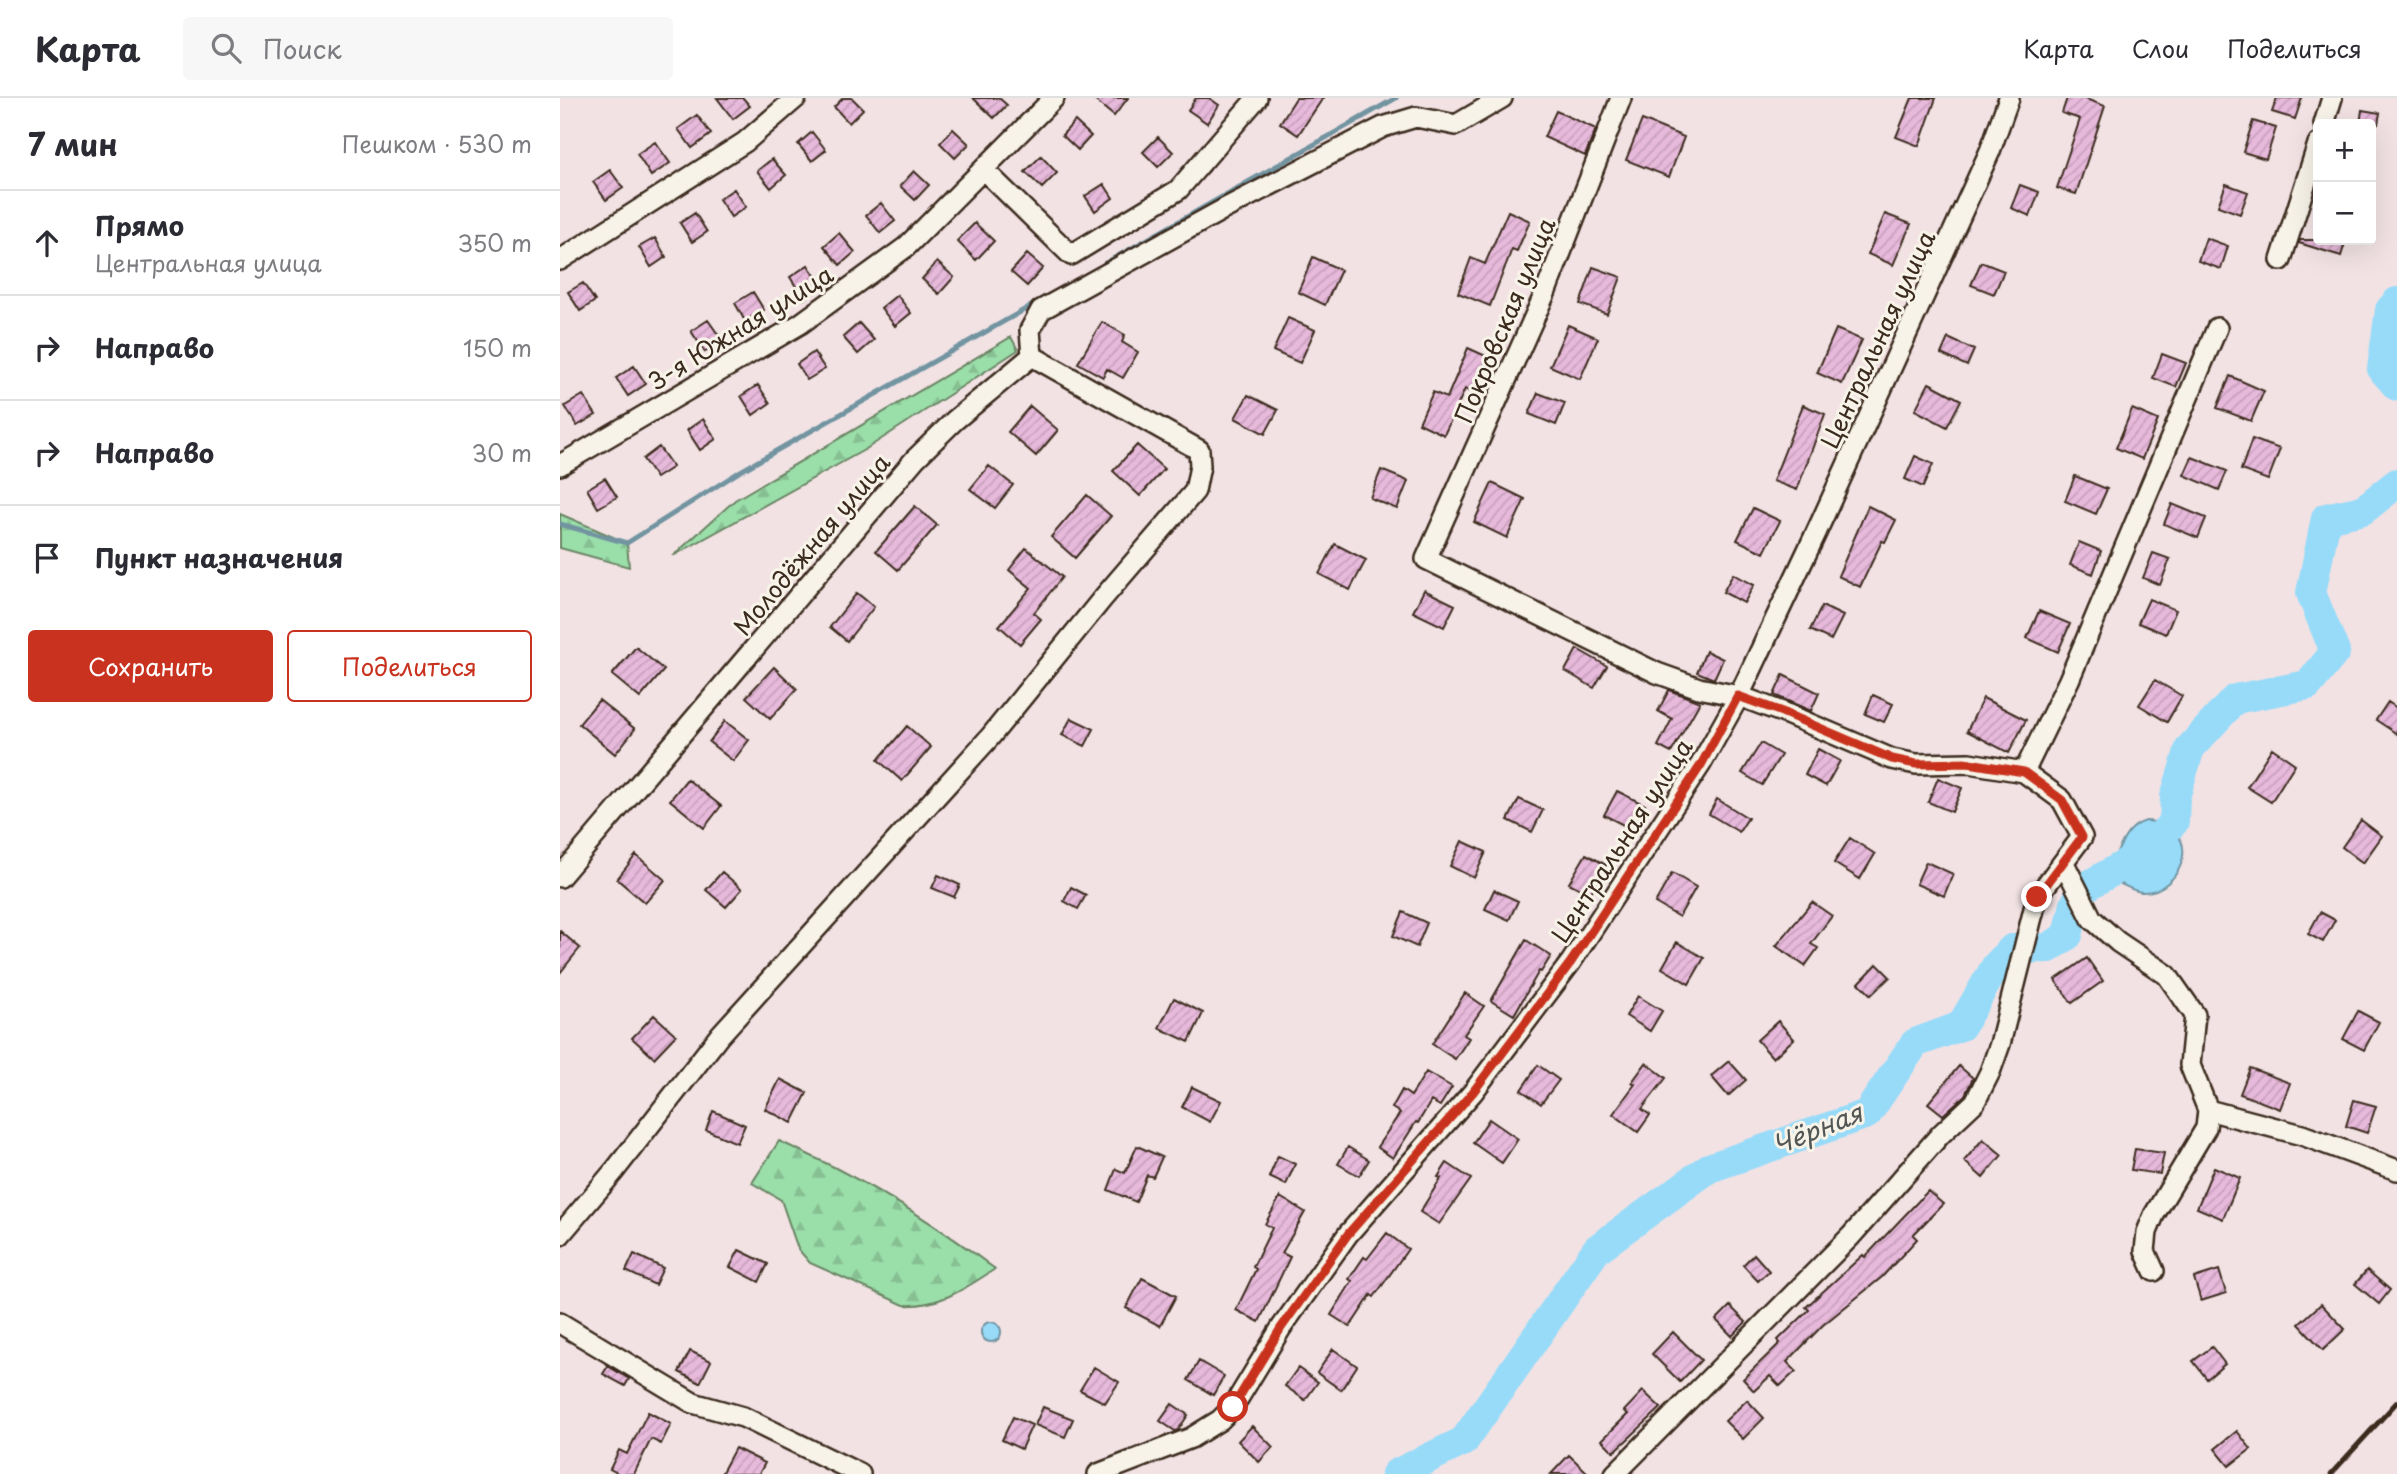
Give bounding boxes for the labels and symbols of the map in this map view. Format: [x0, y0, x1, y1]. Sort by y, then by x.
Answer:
street label: Покровская улица [1444, 212, 1564, 428]
street label: Центральная улица [1811, 224, 1943, 454]
street label: 3-я Южная улица [640, 255, 840, 399]
street label: Молодёжная улица [724, 445, 898, 643]
street label: Центральная улица [1541, 731, 1701, 949]
route end [2021, 881, 2052, 912]
water label: Чёрная [1766, 1092, 1870, 1164]
route start [1217, 1391, 1248, 1422]

